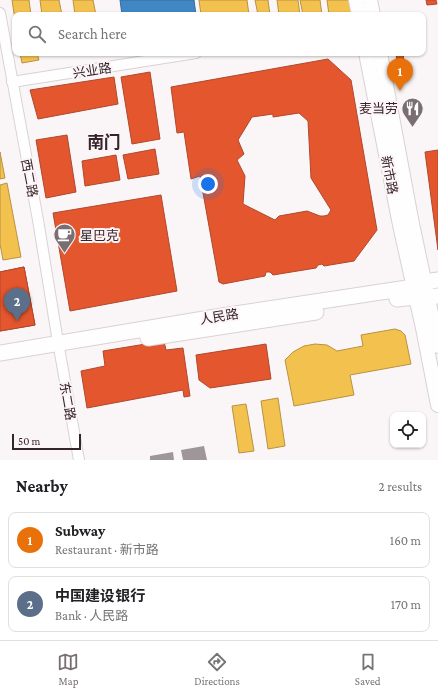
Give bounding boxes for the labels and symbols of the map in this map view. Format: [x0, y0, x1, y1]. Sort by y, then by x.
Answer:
pin: 1 [387, 58, 413, 91]
street label: 兴业路 [72, 60, 113, 81]
restaurant icon: 麦当劳 [400, 95, 426, 128]
place label: 麦当劳 [359, 101, 398, 116]
district label: 南门 [87, 133, 121, 152]
street label: 新市路 [378, 155, 401, 196]
street label: 西二路 [18, 158, 41, 199]
your location [198, 174, 218, 194]
cafe icon: 星巴克 [52, 222, 78, 255]
place label: 星巴克 [80, 228, 119, 243]
pin: 2 [4, 288, 30, 321]
street label: 人民路 [199, 306, 240, 327]
street label: 东二路 [57, 381, 78, 422]
scale bar [12, 432, 81, 451]

